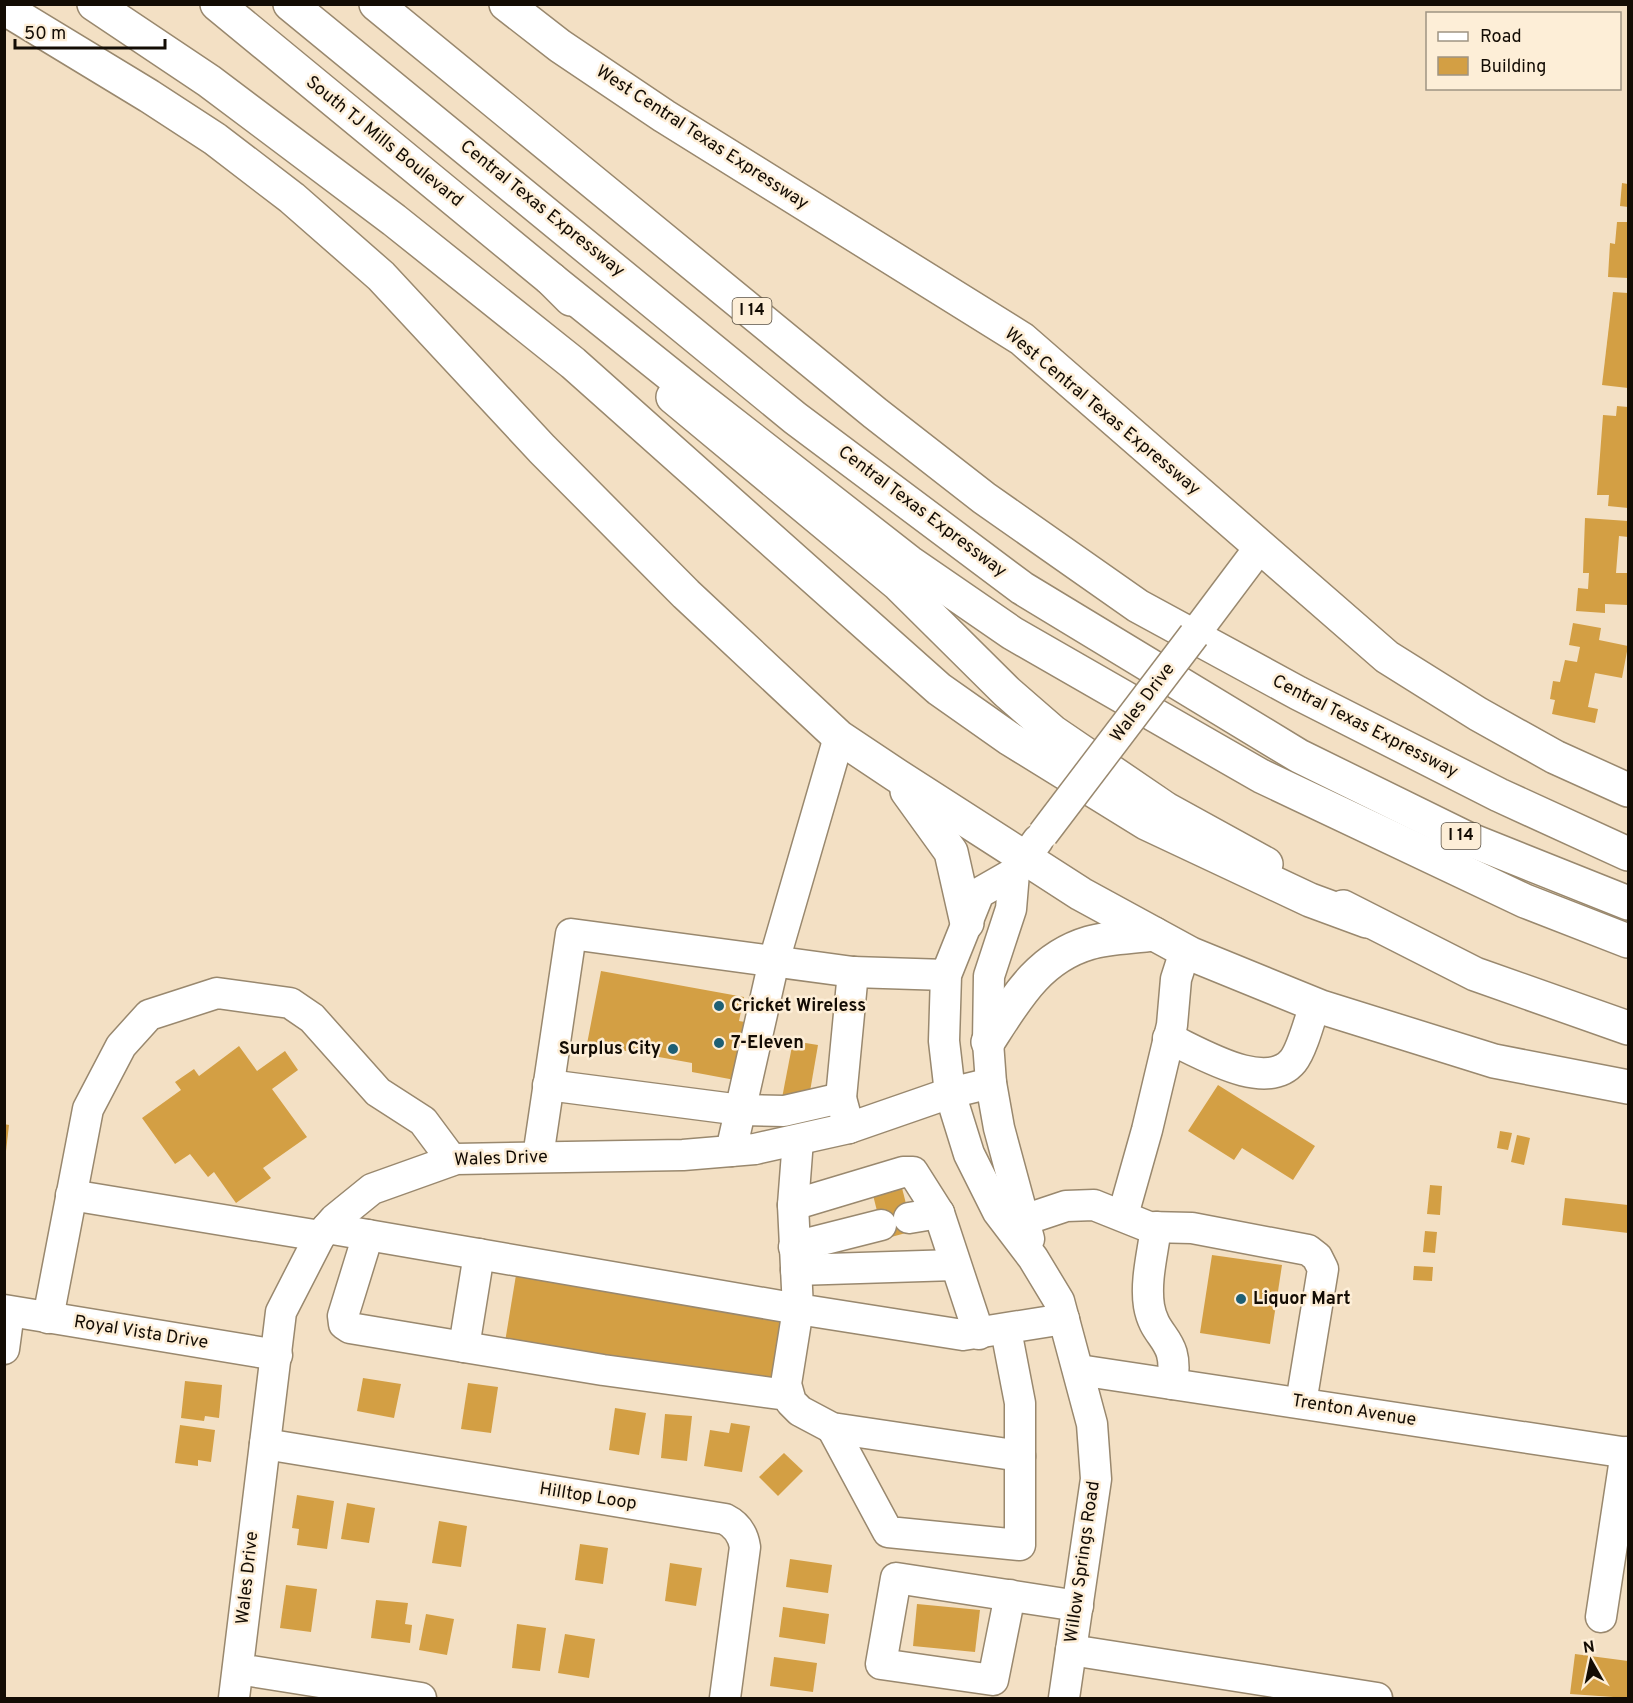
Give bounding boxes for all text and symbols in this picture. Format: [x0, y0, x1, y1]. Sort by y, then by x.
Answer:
scale bar [15, 12, 165, 50]
legend [1426, 12, 1621, 90]
text: 50 m [24, 23, 66, 46]
text: Road [1480, 26, 1522, 49]
text: Building [1480, 56, 1546, 79]
street label: West Central Texas Expressway [591, 61, 813, 215]
street label: South TJ Mills Boulevard [301, 71, 467, 213]
street label: Central Texas Expressway [455, 135, 629, 283]
road number: I 14 [732, 298, 771, 324]
street label: West Central Texas Expressway [999, 323, 1205, 501]
street label: Central Texas Expressway [833, 441, 1011, 583]
street label: Wales Drive [1106, 659, 1180, 747]
street label: Central Texas Expressway [1268, 670, 1462, 784]
road number: I 14 [1442, 823, 1480, 849]
place label: Cricket Wireless [731, 995, 866, 1018]
marker: Cricket Wireless [712, 999, 726, 1013]
place label: 7-Eleven [731, 1032, 804, 1055]
marker: 7-Eleven [712, 1036, 726, 1050]
place label: Surplus City [559, 1038, 661, 1061]
marker: Surplus City [666, 1042, 680, 1056]
street label: Wales Drive [454, 1146, 548, 1172]
place label: Liquor Mart [1253, 1288, 1351, 1311]
marker: Liquor Mart [1234, 1292, 1248, 1306]
street label: Royal Vista Drive [72, 1311, 210, 1355]
street label: Trenton Avenue [1290, 1390, 1418, 1432]
street label: Hilltop Loop [538, 1478, 638, 1516]
street label: Willow Springs Road [1060, 1480, 1106, 1644]
street label: Wales Drive [232, 1530, 264, 1626]
north arrow [1561, 1631, 1621, 1691]
text: N [1582, 1637, 1596, 1659]

